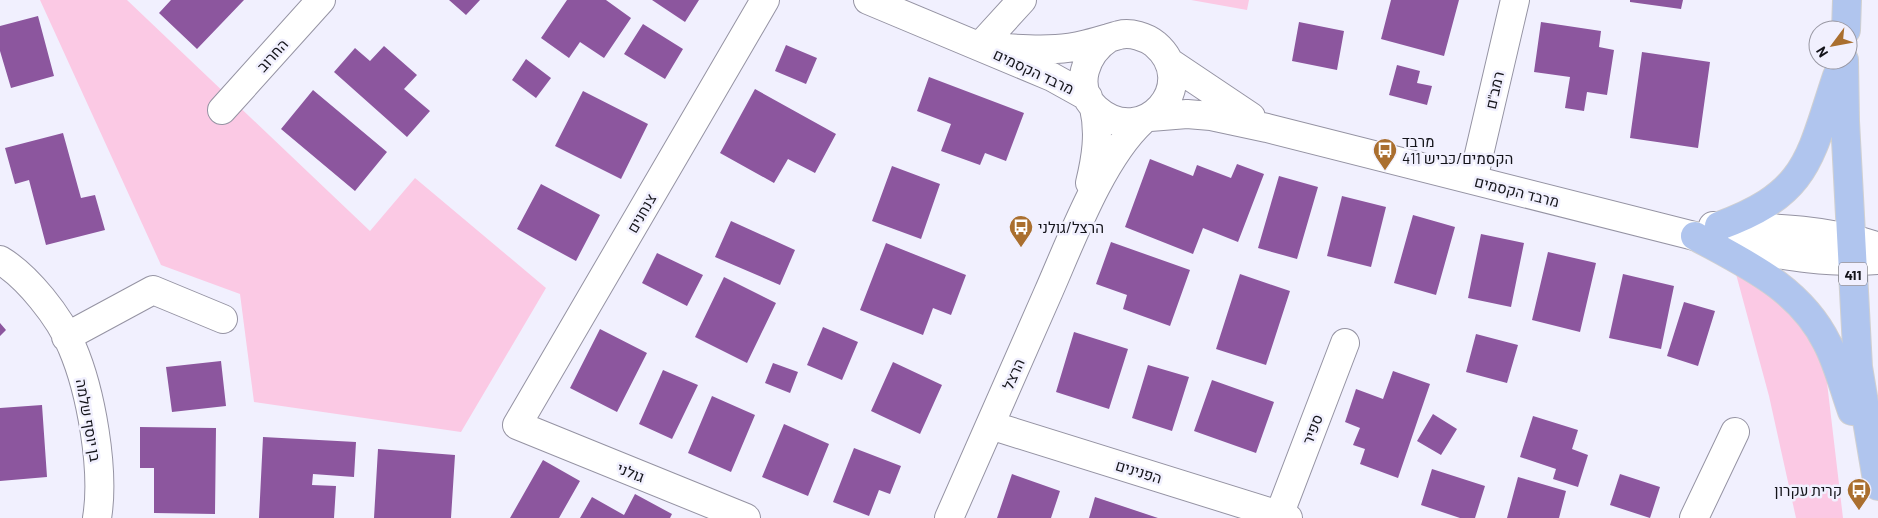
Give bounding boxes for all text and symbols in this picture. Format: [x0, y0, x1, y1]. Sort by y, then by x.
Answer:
north arrow [1808, 20, 1858, 70]
street label: החרוב [253, 35, 291, 75]
street label: מרבד הקסמים [991, 44, 1077, 98]
text: N [1812, 44, 1831, 61]
street label: רמב"ם [1481, 69, 1507, 111]
place label: מרבד הקסמים/כביש 411 [1402, 132, 1513, 167]
bus stop icon: מרבד הקסמים/כביש 411 [1372, 137, 1398, 171]
street label: מרבד הקסמים [1473, 172, 1561, 210]
street label: צנחנים [623, 190, 659, 236]
bus stop icon: הרצל/גולני [1008, 214, 1034, 248]
place label: הרצל/גולני [1038, 218, 1104, 236]
road number: 411 [1839, 262, 1867, 286]
street label: הרצל [998, 356, 1028, 392]
street label: בן יוסף שלמה [73, 377, 105, 463]
street label: ספיר [1298, 411, 1326, 447]
street label: הפנינים [1114, 455, 1164, 487]
street label: גולני [615, 458, 647, 486]
bus stop icon: קרית עקרון [1846, 477, 1872, 511]
place label: קרית עקרון [1774, 481, 1842, 499]

